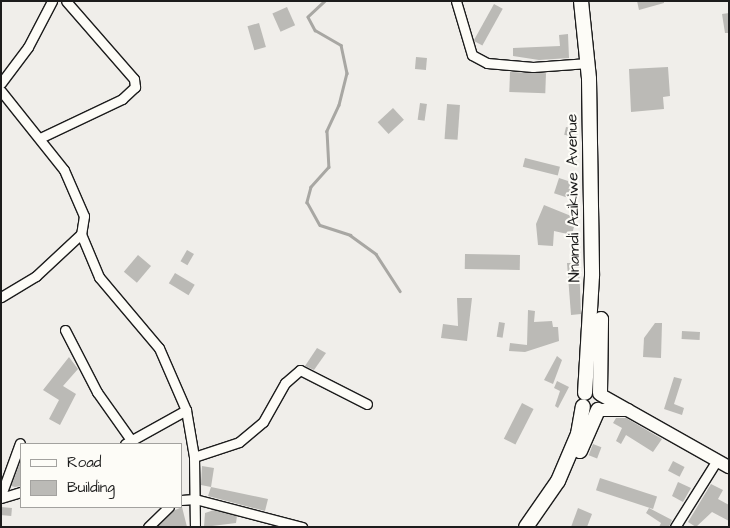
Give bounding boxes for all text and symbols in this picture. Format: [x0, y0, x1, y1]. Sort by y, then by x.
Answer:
street label: Nnamdi Azikiwe Avenue [562, 114, 584, 282]
legend [20, 443, 182, 508]
text: Road [67, 452, 101, 473]
text: Building [67, 477, 115, 498]

